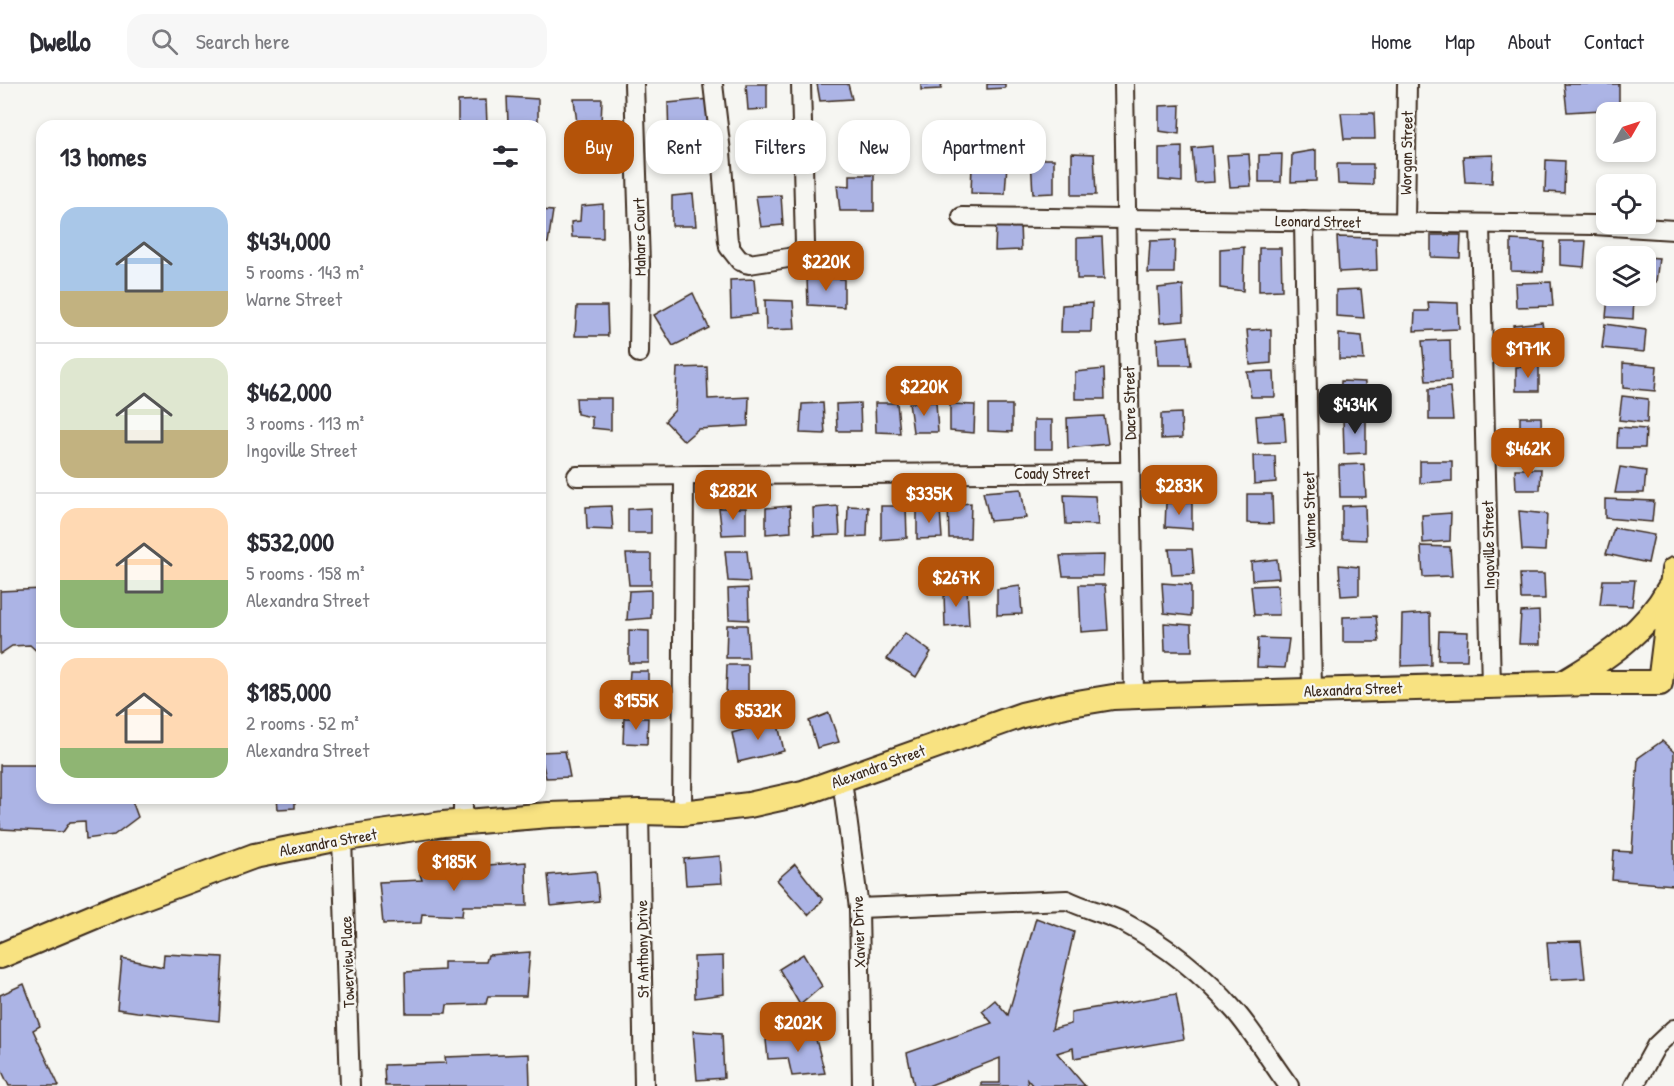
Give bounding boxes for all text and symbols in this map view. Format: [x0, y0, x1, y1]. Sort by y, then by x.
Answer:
search box [127, 14, 547, 68]
text: Dwello [30, 22, 91, 60]
icon: search [148, 25, 181, 58]
text: Search here [196, 26, 290, 56]
text: Home [1371, 27, 1412, 56]
text: Map [1445, 27, 1475, 56]
text: About [1508, 27, 1551, 56]
text: Contact [1584, 27, 1644, 56]
north arrow [1596, 102, 1656, 162]
map controls [1596, 102, 1656, 306]
street label: Worgan Street [1394, 110, 1418, 195]
chip: Buy [564, 120, 634, 174]
chip: Rent [646, 120, 723, 174]
chip: Filters [735, 120, 826, 174]
chip: New [838, 120, 910, 174]
chip: Apartment [922, 120, 1046, 174]
text: 13 homes [60, 139, 147, 174]
icon: filters [489, 140, 522, 173]
button: locate [1596, 174, 1656, 234]
street label: Mahars Court [627, 197, 651, 276]
street label: Leonard Street [1275, 209, 1361, 233]
text: $434,000 [246, 223, 331, 258]
icon: home [108, 231, 180, 303]
pin: $220K [784, 241, 868, 292]
button: layers [1596, 246, 1656, 306]
text: $220K [802, 247, 850, 274]
text: 5 rooms · 143 m² [246, 258, 364, 285]
text: Warne Street [246, 285, 342, 312]
pin: $171K [1486, 328, 1570, 379]
text: $171K [1505, 334, 1551, 361]
pin: $220K [882, 366, 966, 417]
street label: Dacre Street [1117, 366, 1141, 440]
text: $220K [900, 372, 948, 399]
text: $462,000 [246, 374, 332, 409]
icon: home [108, 382, 180, 454]
pin: $434K [1313, 384, 1397, 435]
text: $434K [1333, 390, 1377, 417]
text: 3 rooms · 113 m² [246, 409, 364, 436]
pin: $462K [1486, 428, 1570, 479]
text: $462K [1505, 434, 1551, 461]
text: Ingoville Street [246, 436, 357, 463]
street label: Coady Street [1014, 462, 1090, 484]
pin: $283K [1137, 465, 1221, 516]
pin: $282K [691, 470, 775, 521]
text: $283K [1155, 471, 1203, 498]
street label: Warne Street [1297, 471, 1321, 549]
pin: $335K [887, 473, 971, 524]
text: $282K [709, 476, 757, 503]
text: $335K [906, 479, 952, 506]
street label: Ingoville Street [1476, 500, 1500, 590]
text: $532,000 [246, 524, 334, 559]
icon: home [108, 532, 180, 604]
pin: $267K [914, 557, 998, 608]
text: 5 rooms · 158 m² [246, 559, 365, 586]
text: $267K [932, 563, 980, 590]
text: Alexandra Street [246, 586, 369, 613]
text: $185,000 [246, 674, 331, 709]
street label: Alexandra Street [1303, 676, 1403, 702]
pin: $155K [594, 680, 678, 731]
icon: home [108, 682, 180, 754]
text: $155K [614, 686, 658, 713]
pin: $532K [716, 690, 800, 741]
text: $532K [734, 696, 782, 723]
text: 2 rooms · 52 m² [246, 709, 359, 736]
text: Alexandra Street [246, 736, 369, 763]
street label: Alexandra Street [828, 739, 929, 793]
street label: Alexandra Street [277, 823, 379, 861]
pin: $185K [412, 841, 496, 892]
text: $185K [432, 847, 476, 874]
street label: Xavier Drive [846, 895, 870, 968]
street label: St Anthony Drive [630, 899, 654, 998]
street label: Towerview Place [334, 915, 360, 1008]
pin: $202K [756, 1002, 840, 1053]
text: $202K [774, 1008, 822, 1035]

